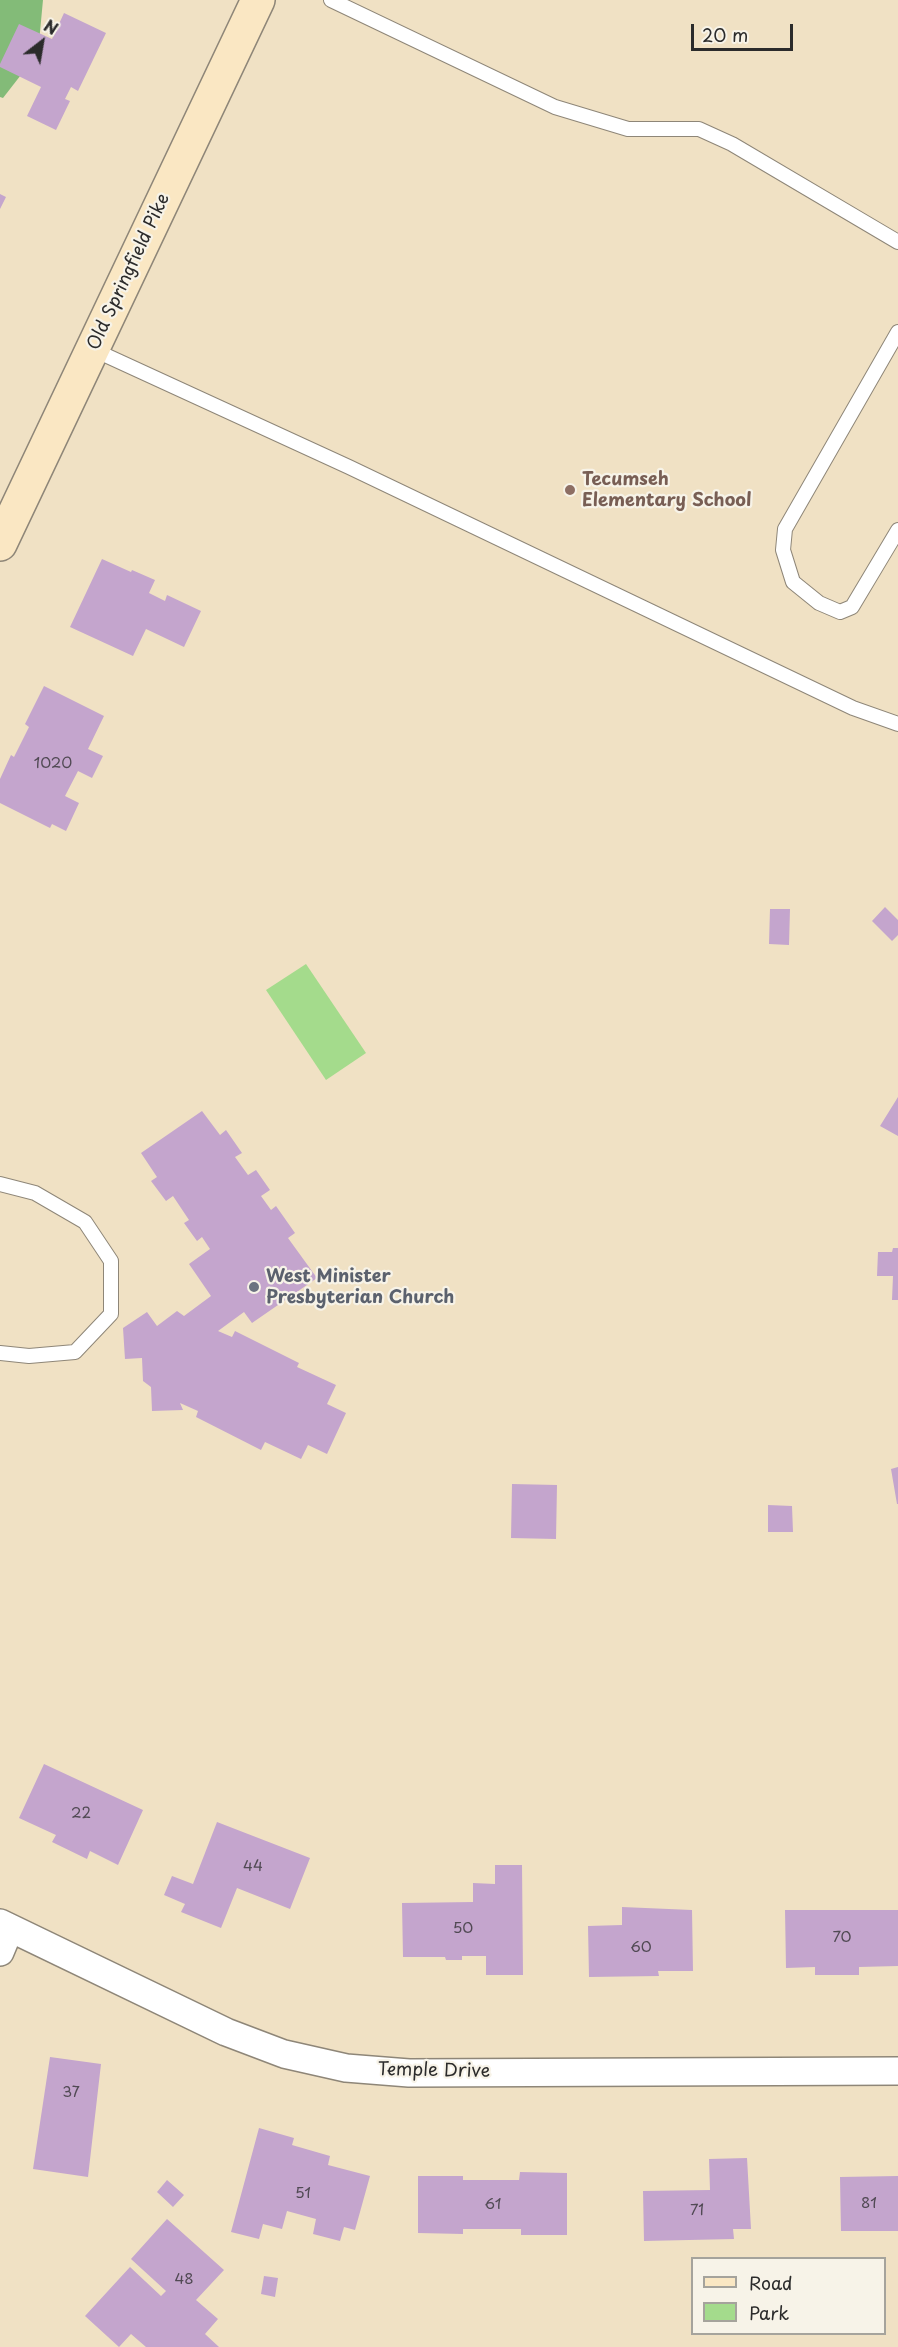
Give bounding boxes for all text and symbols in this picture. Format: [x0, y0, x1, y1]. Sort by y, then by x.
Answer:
north arrow [12, 12, 72, 72]
scale bar [694, 12, 796, 50]
text: N [40, 13, 63, 40]
text: 20 m [702, 21, 748, 48]
street label: Old Springfield Pike [83, 190, 175, 354]
place label: Tecumseh Elementary School [582, 469, 752, 512]
marker: Tecumseh Elementary School [563, 483, 577, 497]
house number: 1020 [34, 755, 72, 773]
place label: West Minister Presbyterian Church [266, 1266, 454, 1308]
marker: West Minister Presbyterian Church [247, 1280, 261, 1294]
house number: 22 [71, 1805, 91, 1823]
house number: 44 [243, 1858, 263, 1876]
house number: 50 [453, 1920, 473, 1938]
house number: 70 [832, 1929, 852, 1947]
house number: 60 [630, 1939, 652, 1957]
street label: Temple Drive [378, 2059, 490, 2083]
house number: 37 [62, 2084, 80, 2102]
house number: 51 [295, 2185, 311, 2203]
house number: 81 [861, 2195, 877, 2213]
house number: 61 [485, 2196, 501, 2214]
house number: 71 [690, 2202, 704, 2220]
legend [691, 2257, 886, 2335]
text: Road [749, 2269, 793, 2296]
house number: 48 [174, 2271, 194, 2289]
text: Park [749, 2299, 789, 2326]

